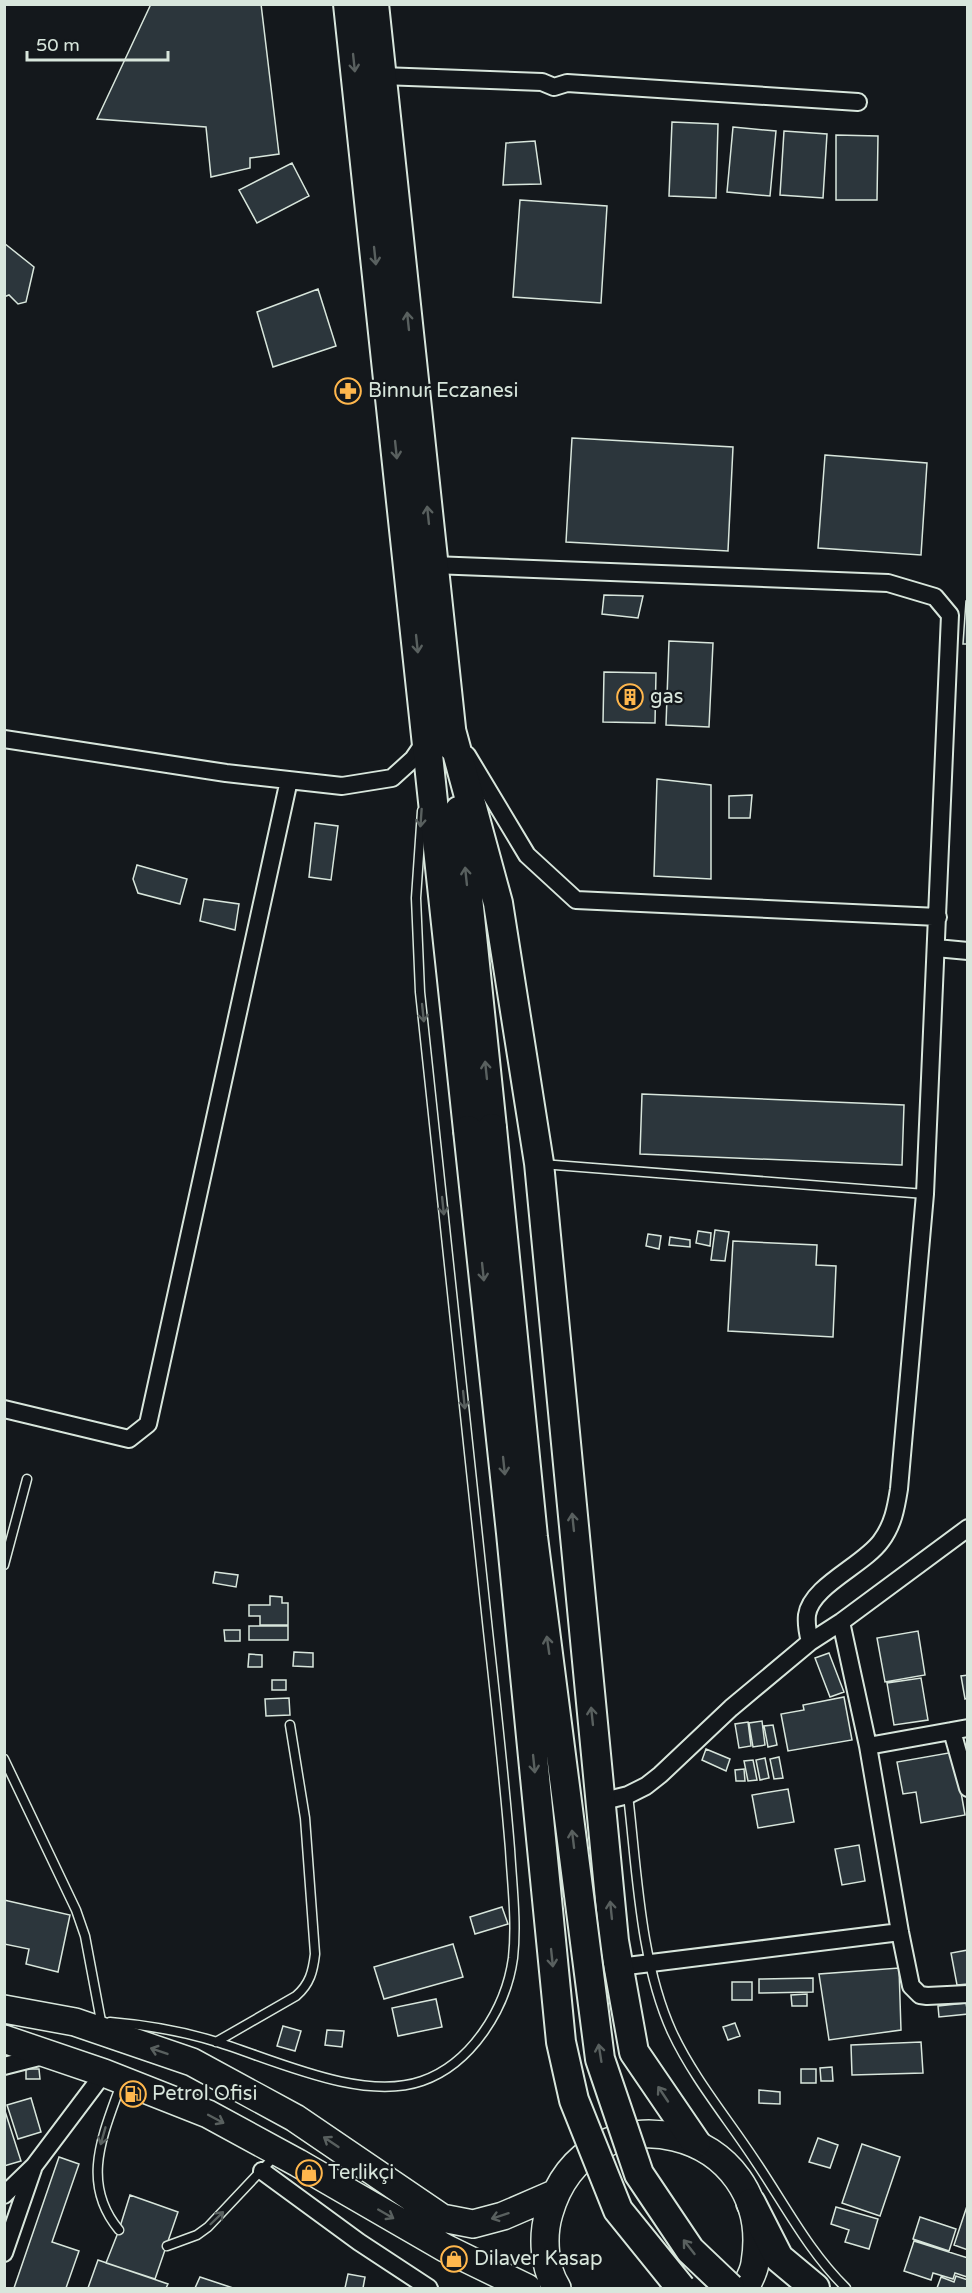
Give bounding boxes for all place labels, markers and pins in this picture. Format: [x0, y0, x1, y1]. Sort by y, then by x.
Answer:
pharmacy icon: Binnur Eczanesi [333, 376, 363, 406]
place label: Binnur Eczanesi [368, 379, 518, 403]
building icon: gas [615, 682, 645, 712]
place label: gas [650, 685, 683, 709]
fuel station icon: Petrol Ofisi [118, 2079, 148, 2109]
place label: Petrol Ofisi [152, 2082, 257, 2106]
shop icon: Terlikçi [294, 2158, 324, 2188]
place label: Terlikçi [328, 2161, 394, 2185]
shop icon: Dilaver Kasap [439, 2244, 469, 2274]
place label: Dilaver Kasap [474, 2247, 603, 2271]

